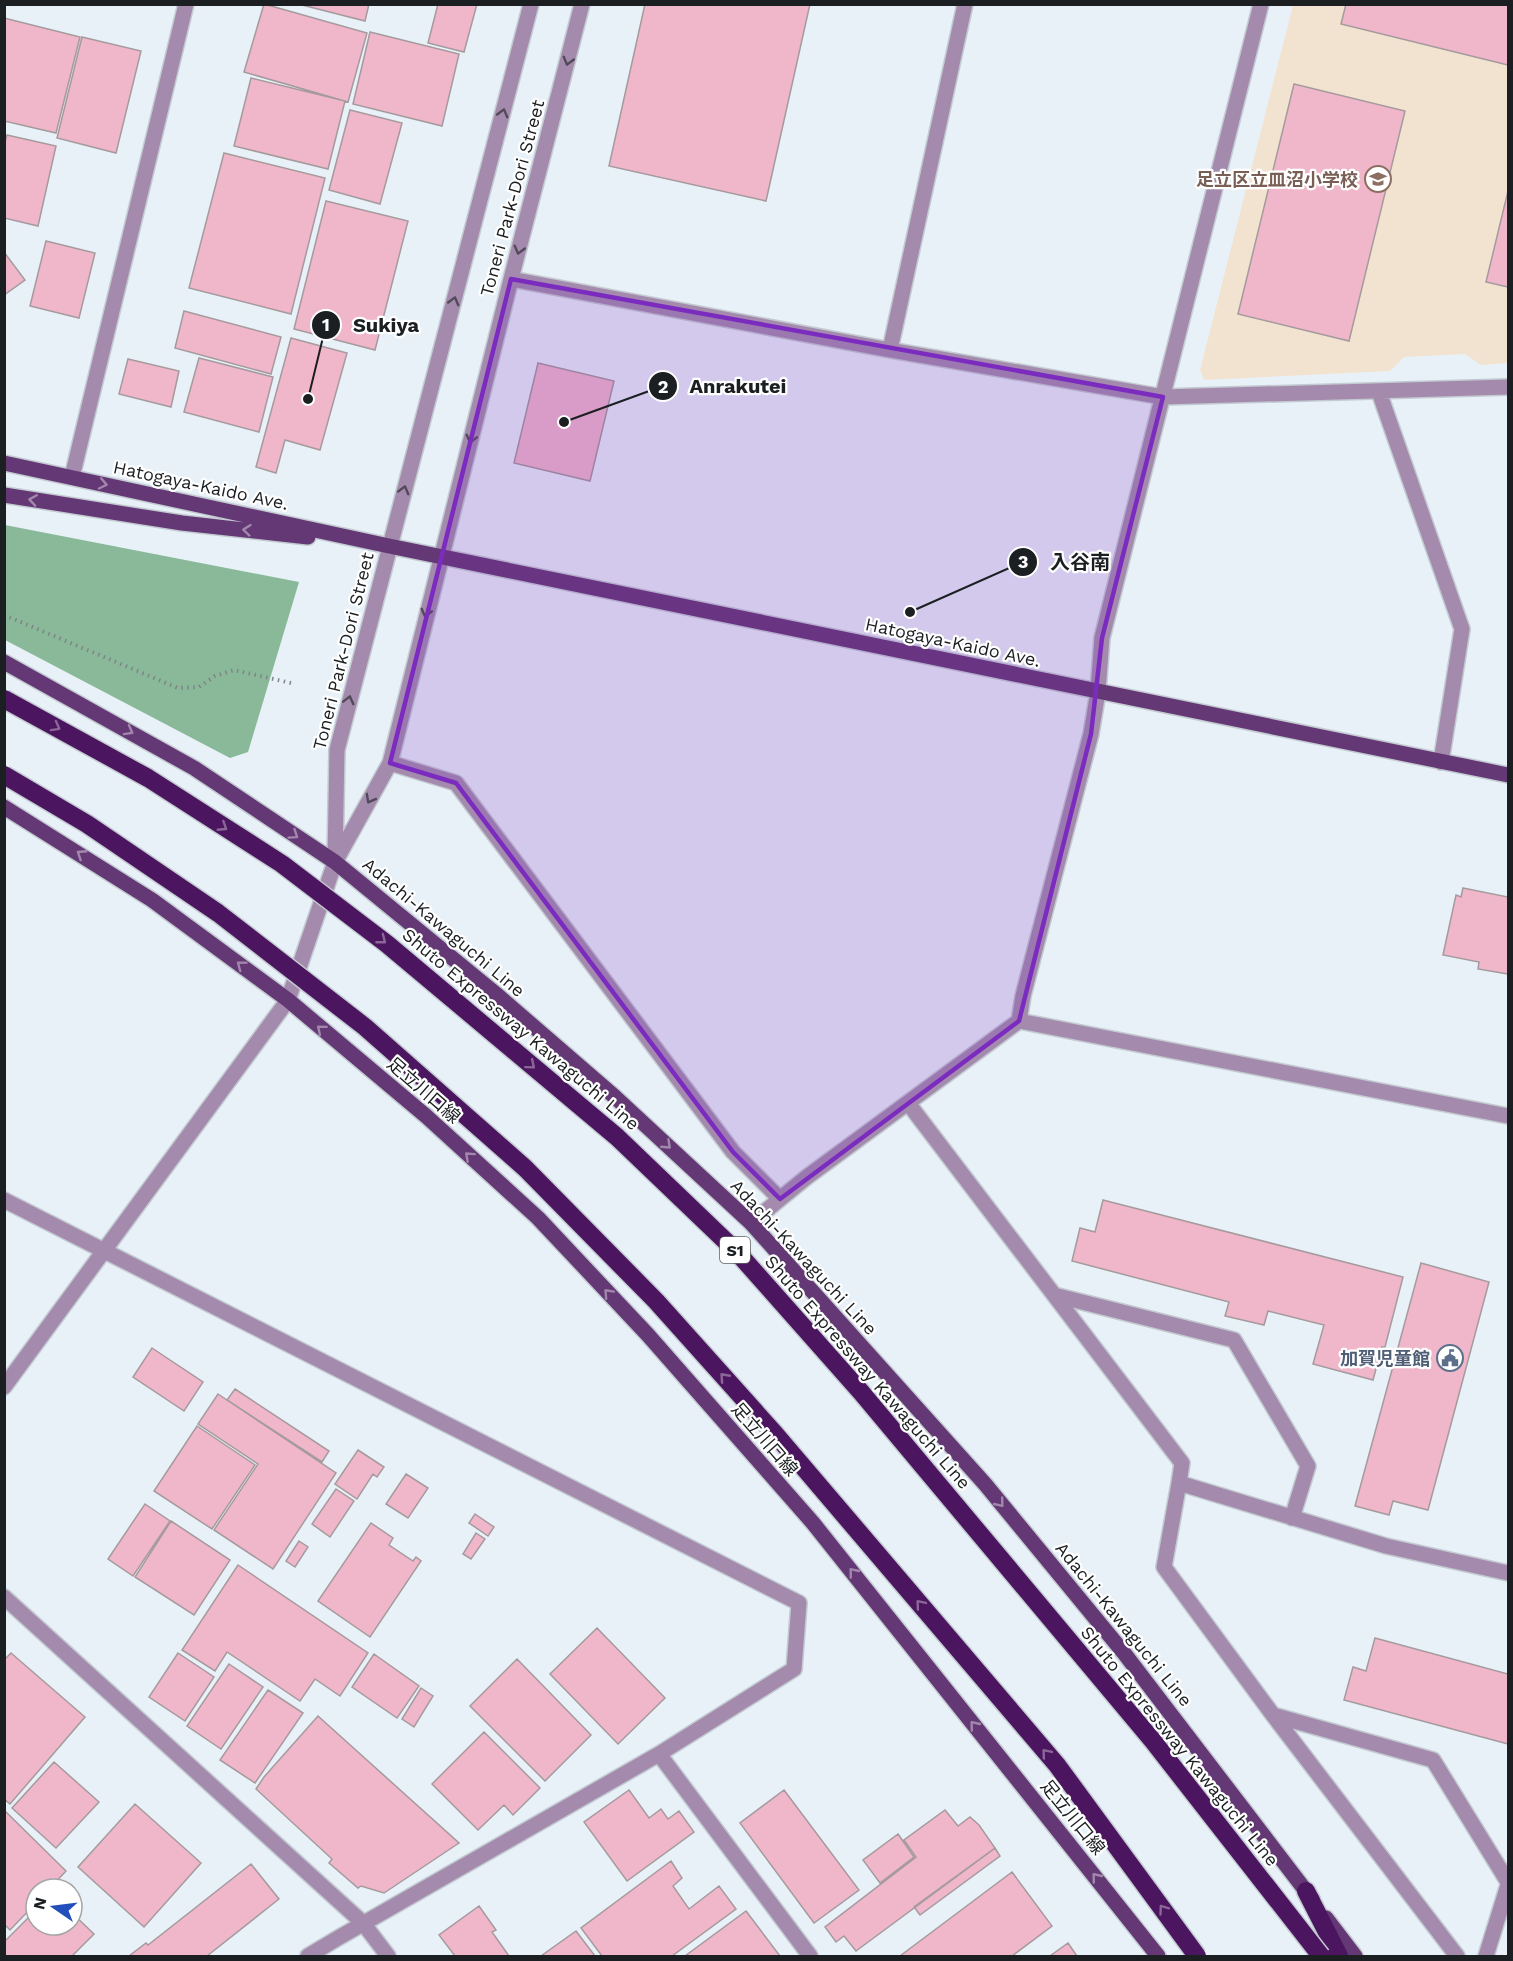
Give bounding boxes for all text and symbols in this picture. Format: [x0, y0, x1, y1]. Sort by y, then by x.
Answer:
one-way arrow [562, 56, 575, 66]
street label: Toneri Park-Dori Street [476, 97, 548, 299]
one-way arrow [496, 108, 508, 118]
school or university icon: 足立区立皿沼小学校 [1363, 164, 1393, 194]
place label: 足立区立皿沼小学校 [1196, 169, 1358, 190]
one-way arrow [513, 245, 526, 255]
one-way arrow [447, 297, 460, 307]
callout: Sukiya [311, 306, 431, 344]
text: Sukiya [353, 313, 419, 337]
text: 1 [322, 314, 330, 335]
callout: Anrakutei [648, 367, 799, 405]
text: Anrakutei [690, 374, 786, 398]
text: 2 [658, 376, 668, 397]
one-way arrow [465, 434, 478, 444]
street label: Hatogaya-Kaido Ave. [112, 456, 290, 514]
one-way arrow [98, 476, 108, 489]
one-way arrow [397, 485, 410, 495]
one-way arrow [29, 494, 39, 507]
one-way arrow [243, 525, 252, 537]
callout: 入谷南 [1008, 543, 1122, 581]
street label: Toneri Park-Dori Street [308, 550, 378, 752]
text: 入谷南 [1050, 550, 1110, 574]
text: 3 [1018, 551, 1028, 572]
one-way arrow [421, 608, 434, 618]
street label: Hatogaya-Kaido Ave. [864, 613, 1042, 671]
one-way arrow [342, 695, 355, 705]
one-way arrow [49, 720, 60, 731]
one-way arrow [123, 724, 133, 736]
one-way arrow [366, 793, 377, 803]
one-way arrow [217, 819, 227, 831]
one-way arrow [288, 827, 298, 839]
one-way arrow [76, 850, 87, 861]
street label: Adachi-Kawaguchi Line [359, 853, 529, 1001]
street label: Shuto Expressway Kawaguchi Line [398, 924, 644, 1134]
one-way arrow [375, 932, 386, 943]
one-way arrow [236, 961, 247, 972]
one-way arrow [317, 1025, 328, 1036]
street label: 足立川口線 [383, 1053, 465, 1127]
one-way arrow [524, 1058, 535, 1069]
one-way arrow [660, 1138, 671, 1149]
one-way arrow [466, 1152, 476, 1163]
street label: Adachi-Kawaguchi Line [726, 1175, 882, 1339]
road number: S1 [720, 1237, 750, 1263]
street label: Shuto Expressway Kawaguchi Line [761, 1251, 975, 1493]
one-way arrow [604, 1289, 615, 1299]
public building icon: 加賀児童館 [1435, 1343, 1465, 1373]
place label: 加賀児童館 [1340, 1348, 1430, 1369]
one-way arrow [720, 1373, 731, 1384]
street label: 足立川口線 [728, 1398, 802, 1480]
one-way arrow [993, 1496, 1004, 1507]
street label: Adachi-Kawaguchi Line [1051, 1538, 1197, 1710]
one-way arrow [849, 1568, 860, 1579]
one-way arrow [916, 1600, 927, 1611]
street label: Shuto Expressway Kawaguchi Line [1077, 1622, 1283, 1870]
one-way arrow [971, 1720, 982, 1731]
one-way arrow [1043, 1749, 1054, 1760]
street label: 足立川口線 [1037, 1775, 1109, 1859]
one-way arrow [1092, 1873, 1103, 1884]
north arrow [24, 1877, 84, 1937]
text: N [29, 1895, 51, 1912]
one-way arrow [1159, 1905, 1170, 1916]

